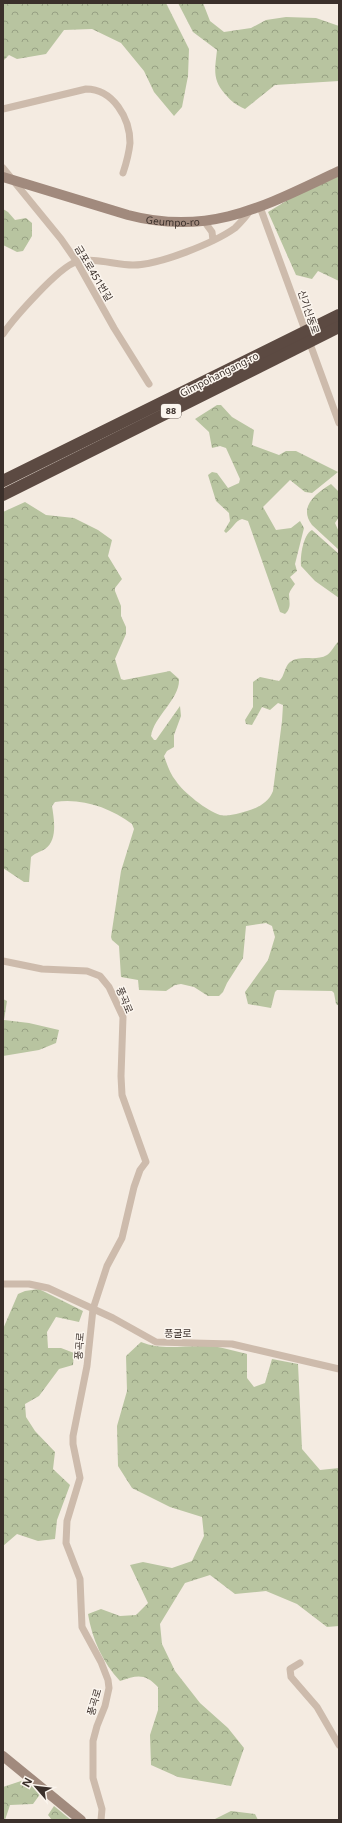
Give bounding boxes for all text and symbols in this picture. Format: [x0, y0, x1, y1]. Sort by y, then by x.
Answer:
street label: Geumpo-ro [145, 212, 200, 229]
street label: 금포로451번길 [72, 242, 116, 304]
street label: 신기신동로 [295, 288, 323, 336]
street label: Gimpohangang-ro [177, 348, 261, 400]
road number: 88 [161, 404, 181, 418]
street label: 풍곡로 [113, 985, 137, 1015]
street label: 풍굴로 [164, 1326, 192, 1340]
street label: 풍곡로 [71, 1332, 87, 1360]
street label: 풍곡로 [83, 1687, 105, 1717]
north arrow [16, 1767, 56, 1807]
text: N [18, 1775, 35, 1790]

